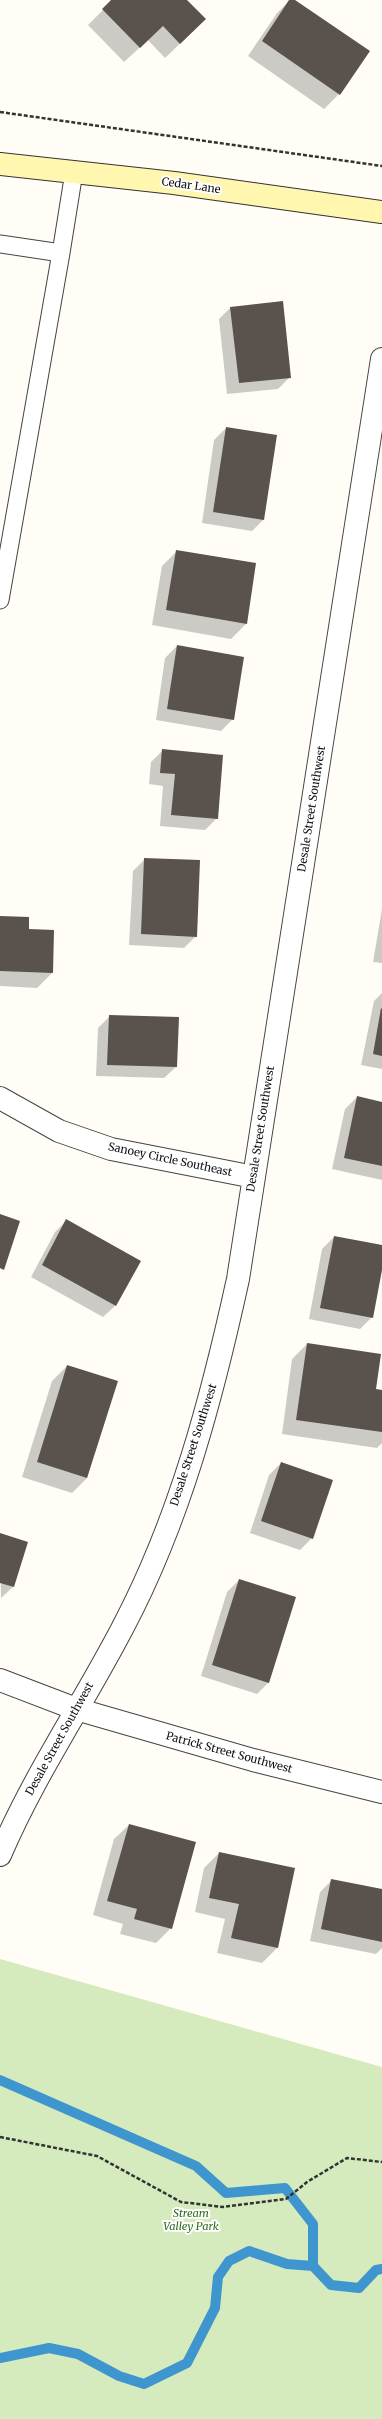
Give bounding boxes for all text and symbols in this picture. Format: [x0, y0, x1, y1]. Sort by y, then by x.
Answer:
street label: Cedar Lane [161, 175, 221, 197]
street label: Desale Street Southwest [295, 745, 329, 873]
street label: Desale Street Southwest [244, 1065, 278, 1193]
street label: Sanoey Circle Southeast [107, 1140, 233, 1180]
street label: Desale Street Southwest [168, 1382, 220, 1508]
street label: Desale Street Southwest [23, 1680, 97, 1798]
street label: Patrick Street Southwest [164, 1730, 294, 1776]
park label: Stream Valley Park [163, 2207, 219, 2233]

